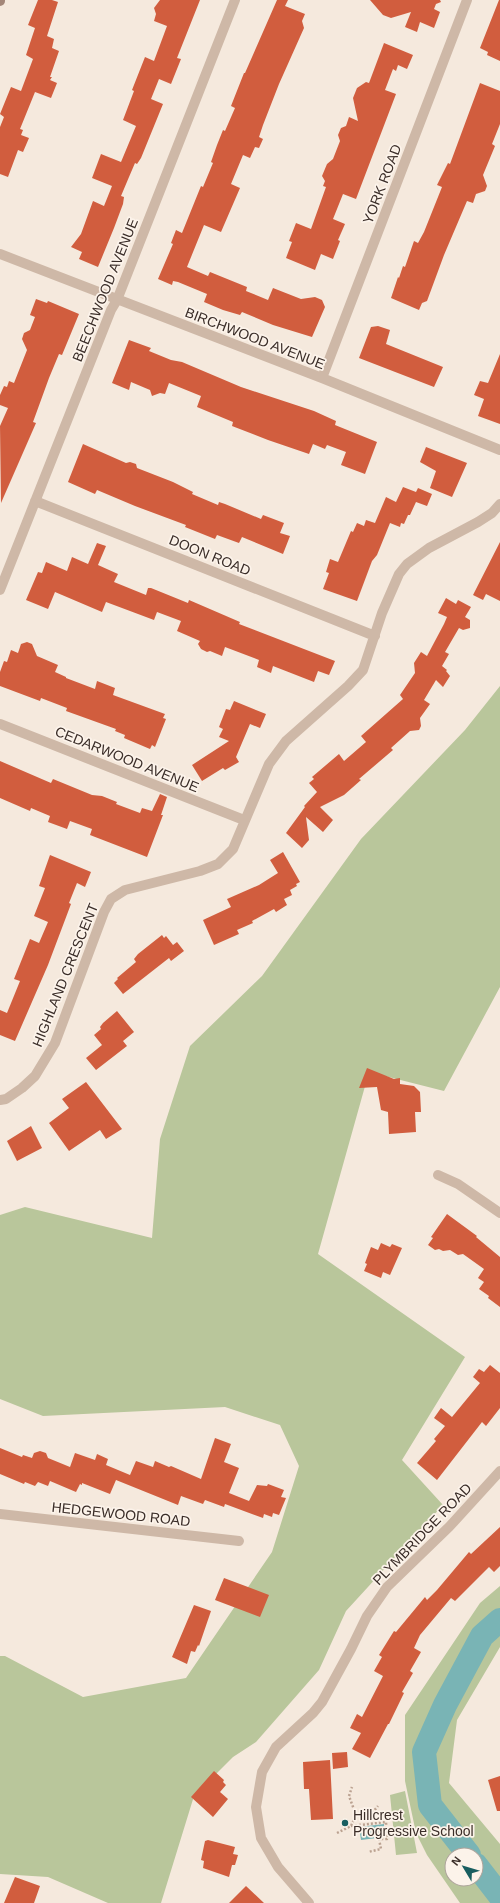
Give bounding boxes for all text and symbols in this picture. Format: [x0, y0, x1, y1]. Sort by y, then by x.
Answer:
street label: YORK ROAD [359, 142, 405, 226]
street label: BEECHWOOD AVENUE [69, 216, 141, 364]
street label: BIRCHWOOD AVENUE [183, 304, 327, 372]
street label: DOON ROAD [167, 531, 253, 579]
street label: CEDARWOOD AVENUE [53, 723, 201, 795]
street label: HIGHLAND CRESCENT [29, 901, 101, 1049]
street label: PLYMBRIDGE ROAD [369, 1480, 475, 1588]
street label: HEDGEWOOD ROAD [51, 1499, 191, 1529]
place label: Hillcrest Progressive School [353, 1807, 474, 1839]
marker: Hillcrest Progressive School [340, 1818, 350, 1828]
north arrow [444, 1847, 484, 1887]
text: N [449, 1854, 463, 1868]

